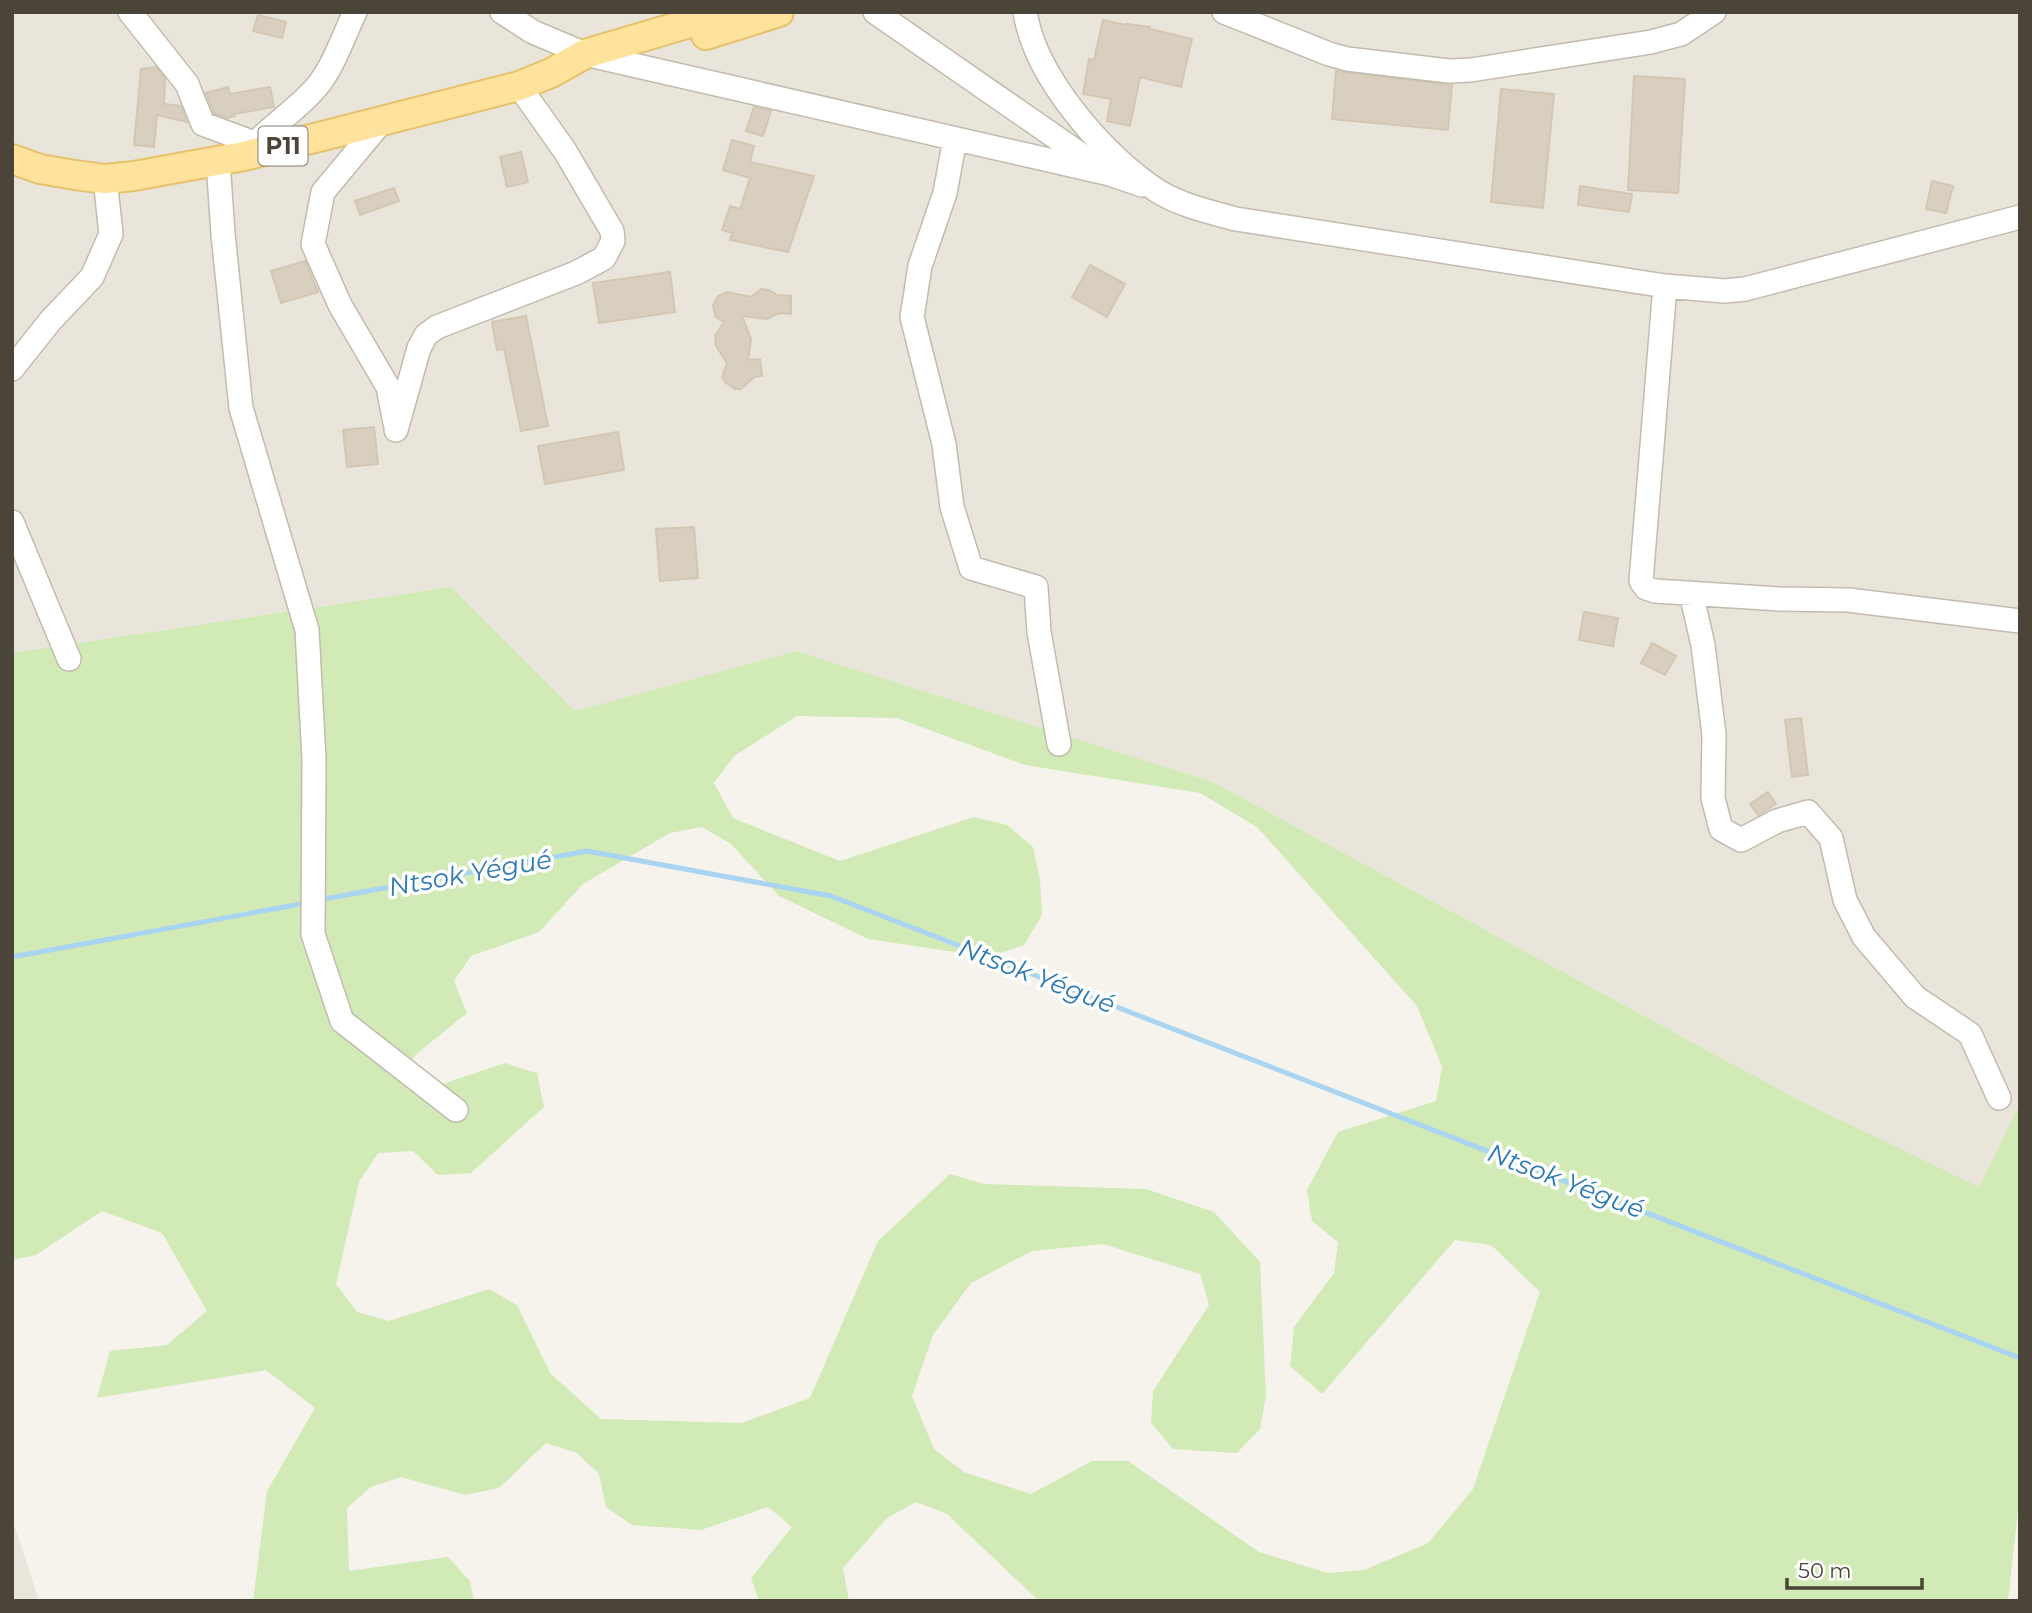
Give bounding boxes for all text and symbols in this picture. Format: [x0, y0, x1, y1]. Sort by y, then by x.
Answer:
road number: P11 [258, 127, 308, 166]
water label: Ntsok Yégué [386, 843, 554, 903]
water label: Ntsok Yégué [954, 931, 1120, 1021]
water label: Ntsok Yégué [1483, 1136, 1649, 1226]
scale bar [1787, 1546, 1922, 1590]
text: 50 m [1798, 1558, 1852, 1583]

